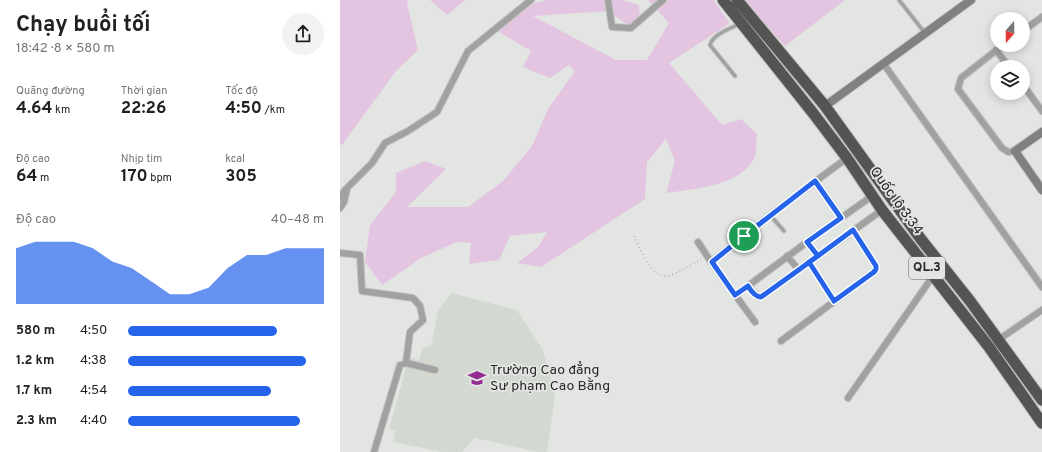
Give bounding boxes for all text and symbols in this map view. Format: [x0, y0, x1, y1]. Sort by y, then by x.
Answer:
text: Chạy buổi tối [16, 12, 150, 39]
north arrow [990, 12, 1030, 52]
map controls [990, 12, 1030, 100]
button: share [282, 13, 324, 55]
text: 18:42 · 8 × 580 m [16, 41, 115, 57]
button: layers [990, 60, 1030, 100]
text: Quãng đường [16, 84, 85, 98]
text: Thời gian [121, 84, 167, 98]
text: Tốc độ [225, 84, 258, 98]
text: 4.64 [16, 98, 52, 120]
text: 22:26 [121, 98, 166, 120]
text: 4:50 [225, 98, 262, 120]
text: km [52, 103, 70, 117]
text: /km [262, 103, 285, 117]
text: Độ cao [16, 152, 50, 166]
text: Nhịp tim [121, 152, 162, 166]
text: kcal [225, 152, 245, 166]
street label: Quốc lộ 3;34 [866, 164, 926, 238]
text: 64 [16, 166, 37, 188]
text: 170 [121, 166, 148, 188]
text: 305 [225, 166, 257, 188]
text: m [37, 171, 49, 185]
text: bpm [148, 171, 172, 185]
text: Độ cao [16, 212, 56, 228]
text: 40–48 m [271, 212, 324, 228]
pin [727, 219, 761, 253]
icon: arrive [733, 225, 755, 247]
road number: QL.3 [909, 257, 945, 279]
text: 580 m [16, 323, 55, 339]
text: 4:50 [80, 323, 107, 339]
text: 1.2 km [16, 353, 54, 369]
text: 4:38 [80, 353, 107, 369]
place label: Trường Cao đẳng Sư phạm Cao Bằng [490, 361, 610, 395]
school or university icon: Trường Cao đẳng Sư phạm Cao Bằng [467, 368, 487, 388]
text: 1.7 km [16, 383, 52, 399]
text: 4:54 [80, 383, 107, 399]
text: 2.3 km [16, 413, 57, 429]
text: 4:40 [80, 413, 107, 429]

